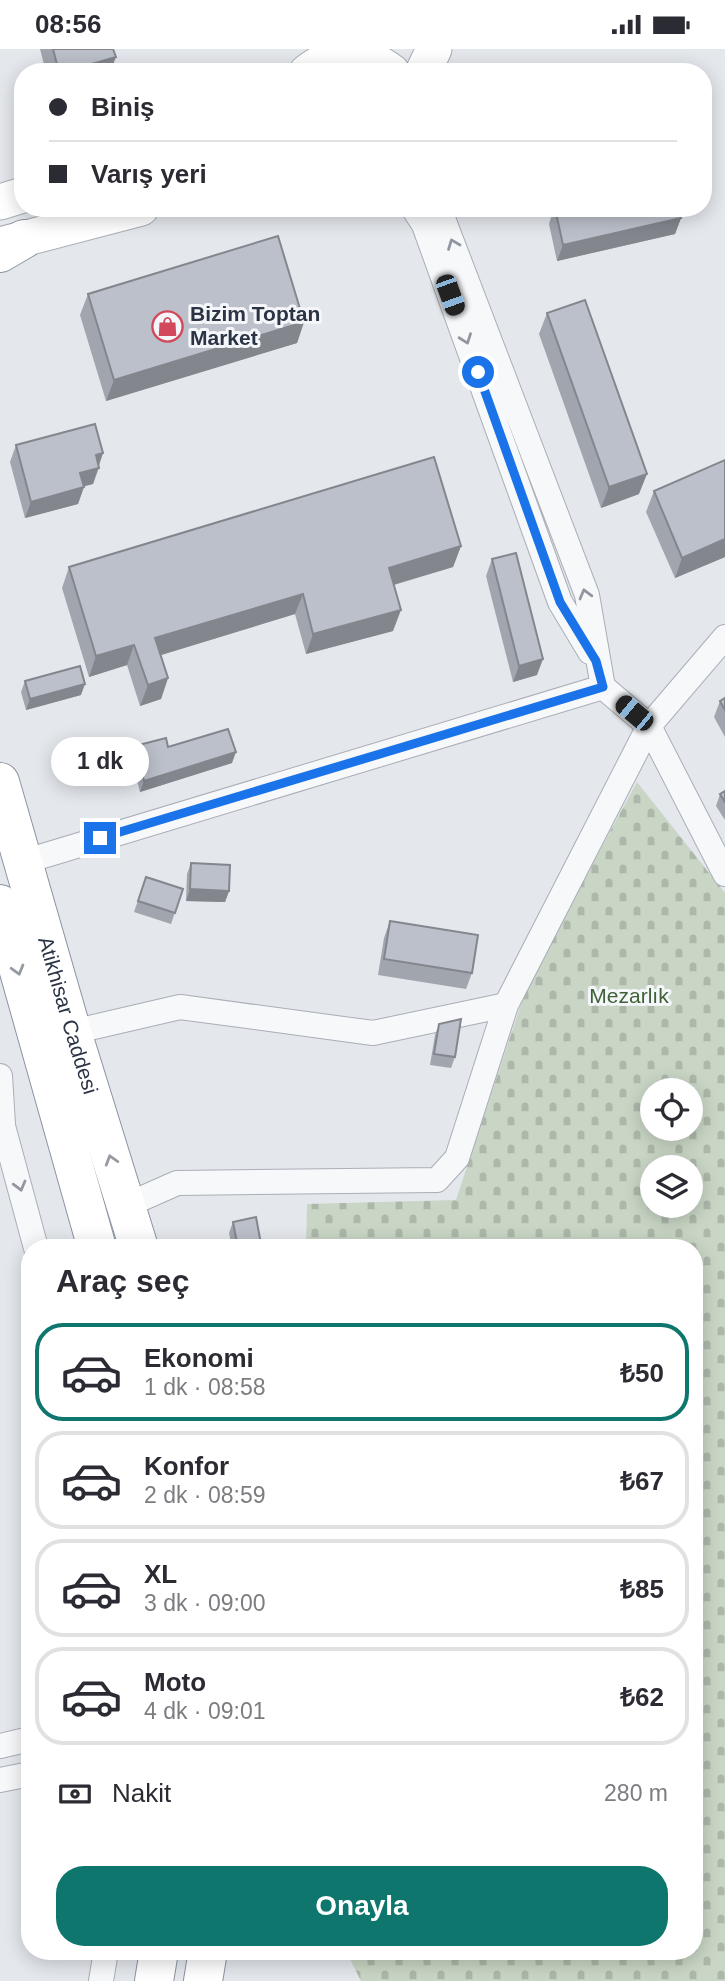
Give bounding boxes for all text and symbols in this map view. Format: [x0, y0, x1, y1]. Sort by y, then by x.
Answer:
text: 08:56 [35, 9, 102, 39]
text: Biniş [91, 92, 155, 122]
text: Varış yeri [91, 159, 207, 189]
one-way arrow [447, 239, 461, 251]
car [433, 272, 468, 318]
place label: Bizim Toptan Market [190, 302, 320, 349]
shop icon: Bizim Toptan Market [150, 309, 184, 343]
one-way arrow [458, 333, 472, 345]
route start [462, 356, 494, 388]
one-way arrow [579, 589, 593, 601]
car [612, 691, 657, 735]
callout: 1 dk [51, 737, 149, 785]
text: 1 dk [77, 748, 123, 774]
route end [84, 822, 116, 854]
street label: Atikhisar Caddesi [34, 934, 103, 1097]
one-way arrow [10, 964, 25, 976]
park label: Mezarlık [589, 984, 669, 1007]
map controls [640, 1078, 703, 1218]
button: locate [640, 1078, 703, 1141]
one-way arrow [104, 1154, 119, 1166]
button: layers [640, 1155, 703, 1218]
one-way arrow [11, 1180, 26, 1192]
text: Araç seç [56, 1263, 189, 1299]
icon: car [60, 1341, 123, 1404]
text: Ekonomi [144, 1343, 254, 1373]
text: ₺50 [620, 1358, 664, 1388]
text: 1 dk · 08:58 [144, 1374, 265, 1400]
icon: car [60, 1449, 123, 1512]
text: Konfor [144, 1451, 229, 1481]
text: ₺67 [620, 1466, 664, 1496]
text: 2 dk · 08:59 [144, 1482, 265, 1508]
icon: car [60, 1557, 123, 1620]
text: XL [144, 1559, 177, 1589]
text: ₺85 [620, 1574, 664, 1604]
text: 3 dk · 09:00 [144, 1590, 265, 1616]
icon: car [60, 1665, 123, 1728]
text: Moto [144, 1667, 206, 1697]
text: ₺62 [620, 1682, 664, 1712]
text: 4 dk · 09:01 [144, 1698, 265, 1724]
icon: cash [56, 1775, 94, 1813]
text: Nakit [112, 1778, 171, 1808]
text: 280 m [604, 1780, 668, 1806]
button: Onayla [56, 1866, 668, 1946]

